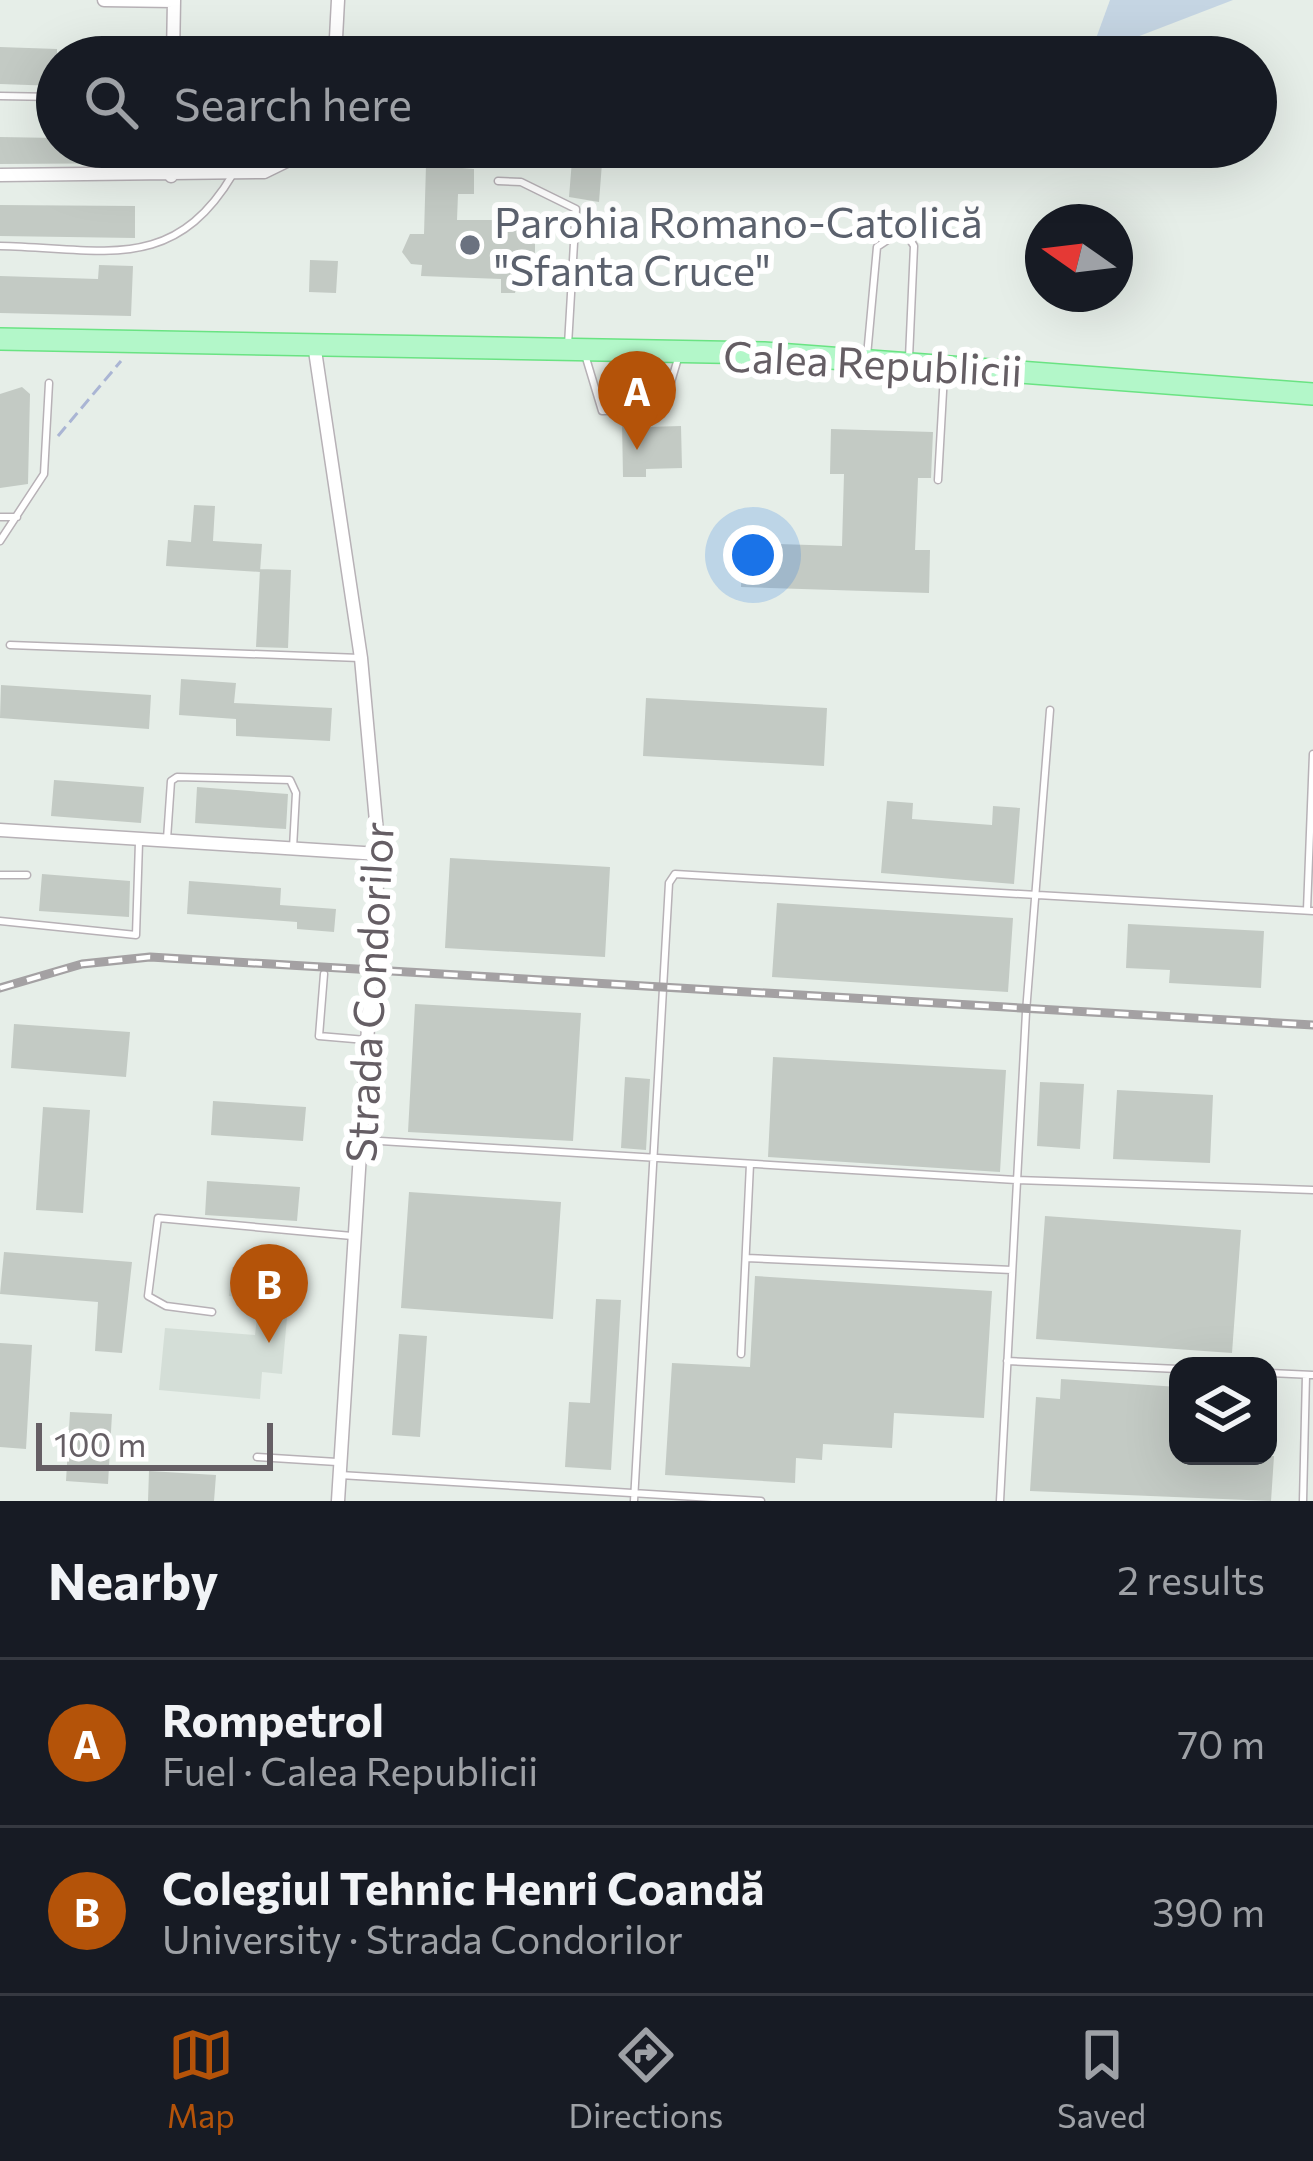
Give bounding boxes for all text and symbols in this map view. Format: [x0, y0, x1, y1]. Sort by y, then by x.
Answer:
search box [36, 36, 1277, 168]
icon: search [78, 69, 144, 135]
text: Search here [174, 75, 412, 130]
place label: Parohia Romano-Catolică "Sfanta Cruce" [494, 195, 982, 295]
north arrow [1025, 204, 1133, 312]
marker: Parohia Romano-Catolică "Sfanta Cruce" [457, 232, 483, 258]
street label: Calea Republicii [722, 328, 1024, 396]
pin: A [598, 351, 676, 450]
your location [723, 525, 783, 585]
street label: Strada Condorilor [333, 820, 403, 1164]
pin: B [230, 1244, 308, 1343]
map controls [1169, 1357, 1277, 1465]
button: layers [1169, 1357, 1277, 1465]
scale bar [36, 1417, 273, 1470]
text: 100 m [54, 1423, 146, 1464]
text: Nearby [48, 1548, 218, 1611]
text: 2 results [1117, 1555, 1265, 1603]
text: Rompetrol [162, 1691, 384, 1746]
text: A [73, 1719, 101, 1767]
text: 70 m [1178, 1719, 1265, 1767]
text: Fuel · Calea Republicii [162, 1746, 538, 1794]
text: Colegiul Tehnic Henri Coandă [162, 1859, 764, 1914]
text: B [74, 1887, 100, 1935]
text: 390 m [1152, 1887, 1265, 1935]
text: University · Strada Condorilor [162, 1914, 683, 1962]
tab: Map [167, 2022, 235, 2135]
tab: Directions [569, 2022, 723, 2135]
tab: Saved [1057, 2022, 1146, 2135]

